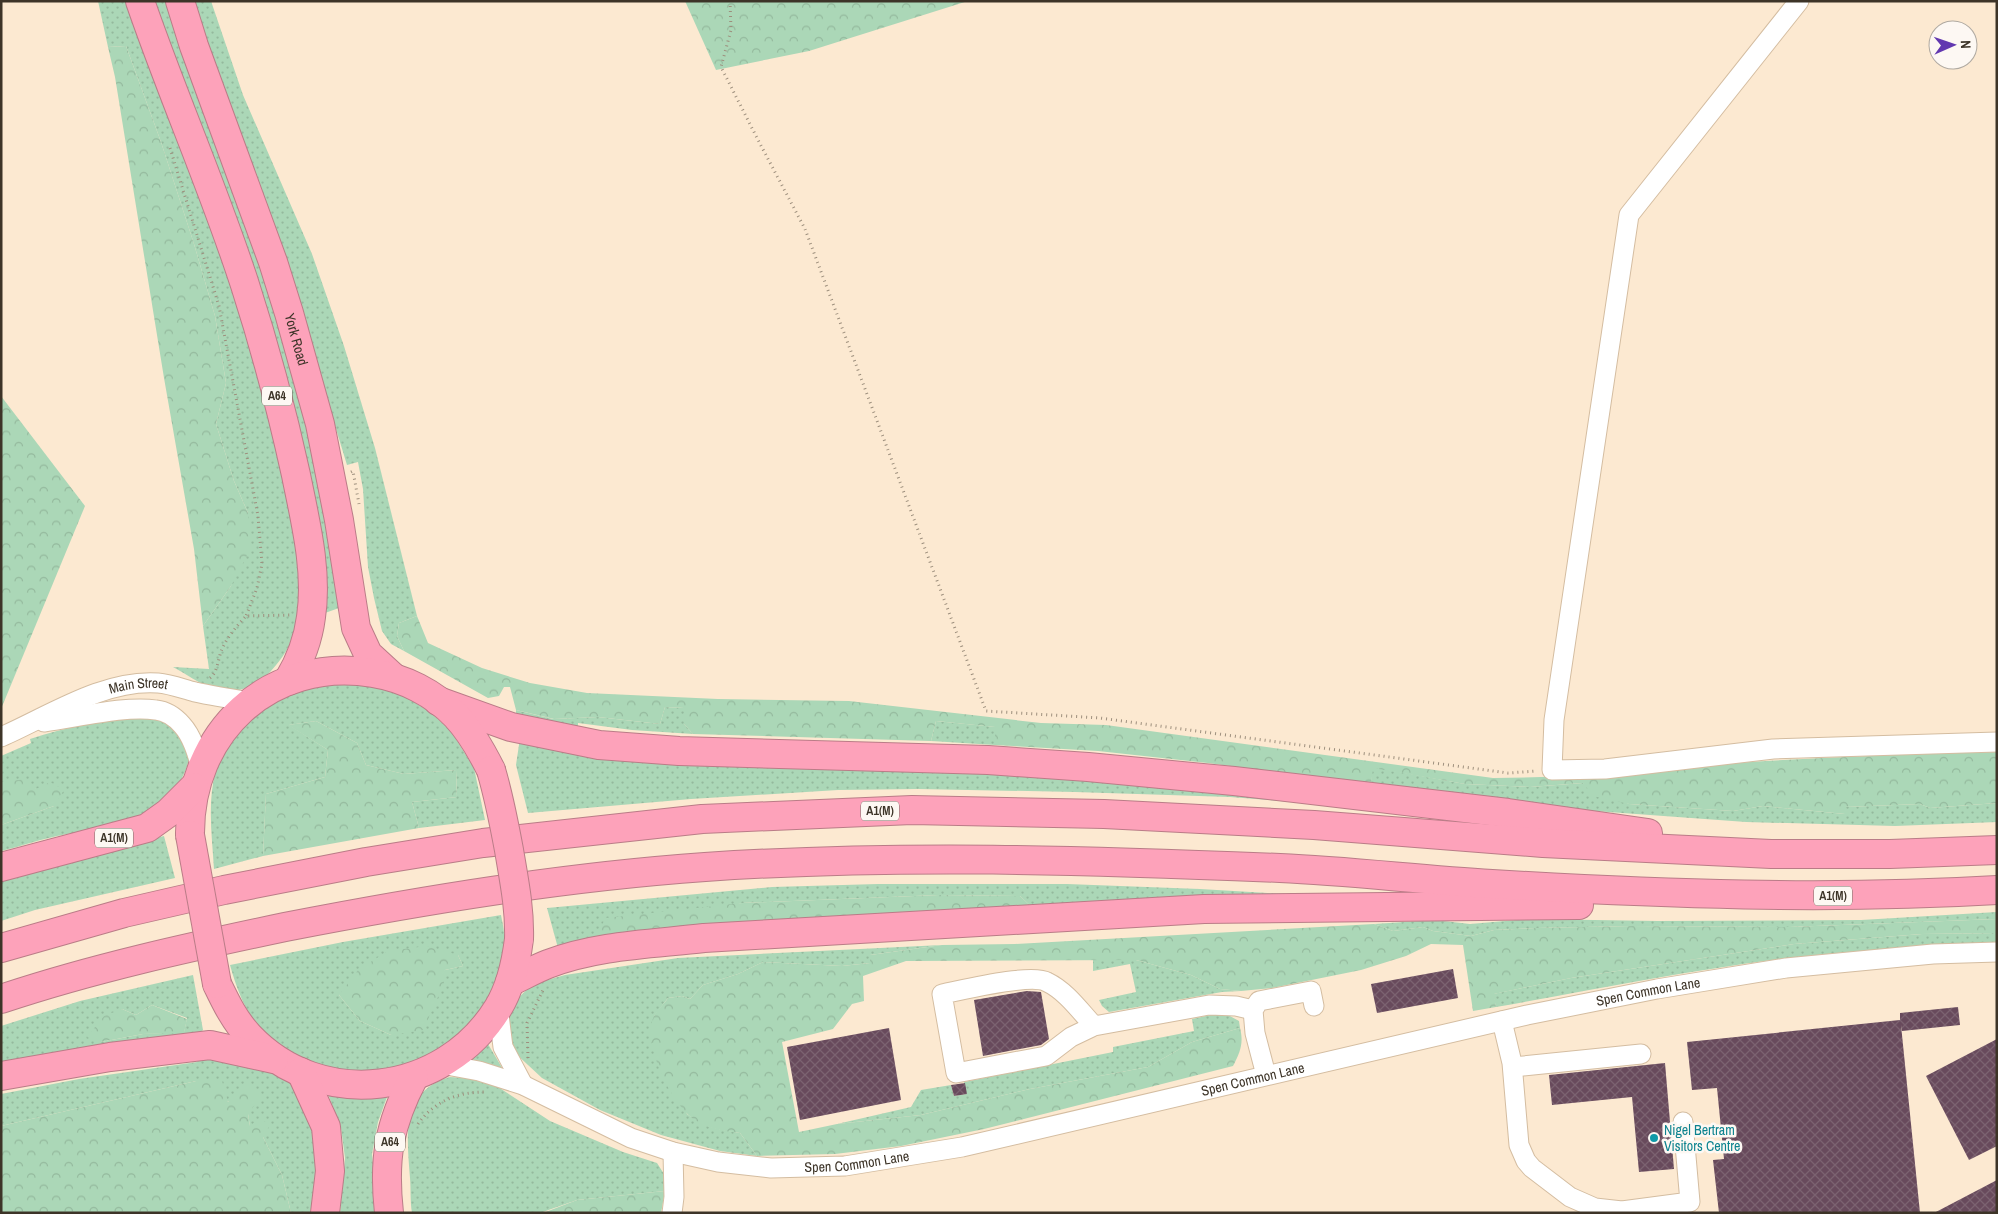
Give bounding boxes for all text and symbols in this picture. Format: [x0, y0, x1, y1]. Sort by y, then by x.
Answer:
north arrow [1928, 20, 1978, 70]
text: N [1957, 40, 1975, 49]
street label: York Road [281, 311, 312, 368]
road number: A64 [262, 386, 292, 406]
street label: Main Street [107, 674, 169, 698]
road number: A1(M) [861, 801, 899, 820]
road number: A1(M) [95, 828, 133, 848]
road number: A1(M) [1814, 886, 1852, 906]
street label: Spen Common Lane [1595, 973, 1701, 1010]
street label: Spen Common Lane [1199, 1058, 1306, 1100]
place label: Nigel Bertram Visitors Centre [1664, 1121, 1740, 1155]
road number: A64 [375, 1132, 405, 1152]
marker: Nigel Bertram Visitors Centre [1648, 1132, 1660, 1144]
street label: Spen Common Lane [804, 1147, 910, 1176]

